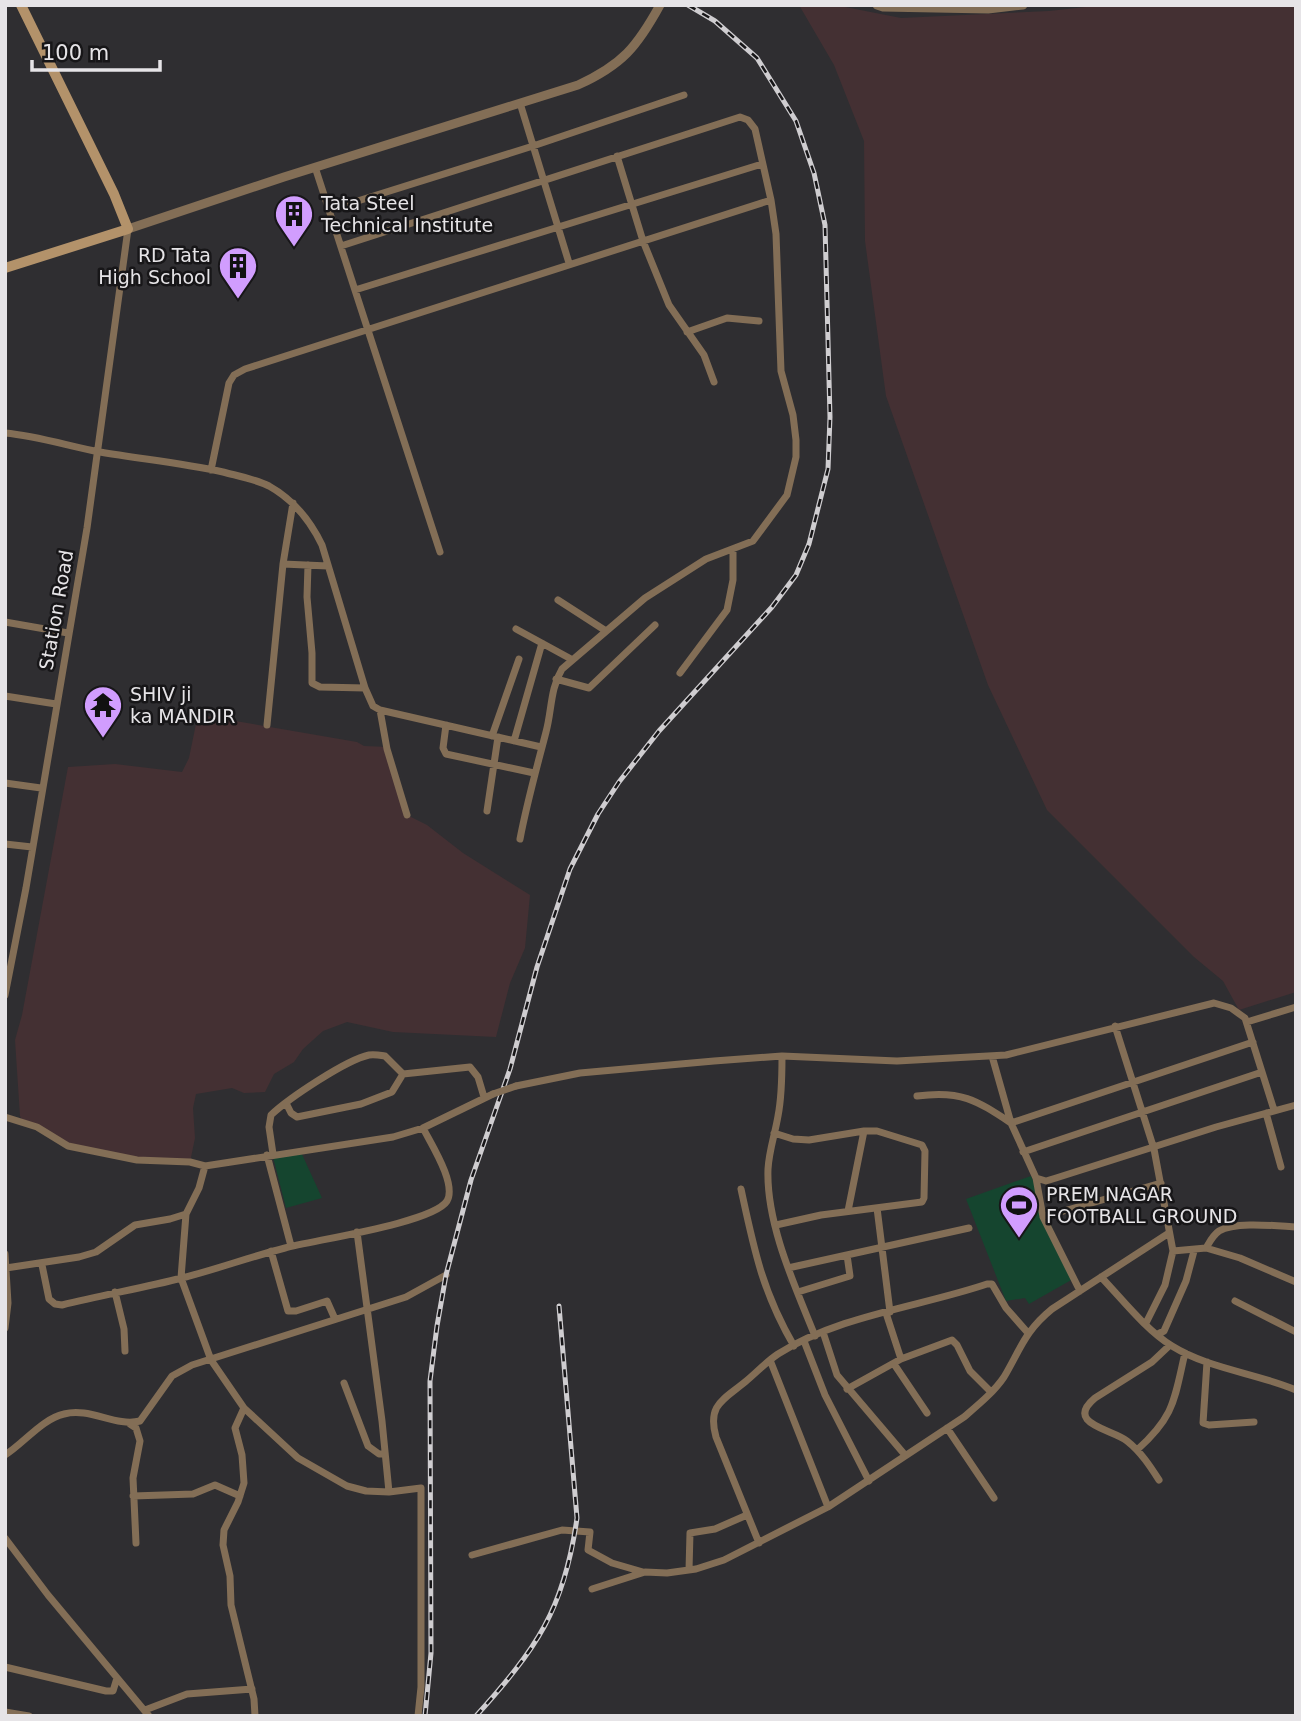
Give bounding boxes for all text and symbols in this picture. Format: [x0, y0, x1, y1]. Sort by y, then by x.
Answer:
scale bar [32, 28, 159, 72]
text: 100 m [42, 41, 109, 65]
place label: Tata Steel Technical Institute [320, 192, 493, 236]
building icon: Tata Steel Technical Institute [273, 193, 315, 248]
place label: RD Tata High School [98, 244, 211, 288]
building icon: RD Tata High School [217, 245, 259, 300]
street label: Station Road [35, 548, 77, 672]
place label: SHIV ji ka MANDIR [130, 683, 235, 727]
temple icon: SHIV ji ka MANDIR [82, 684, 124, 739]
place label: PREM NAGAR FOOTBALL GROUND [1046, 1183, 1237, 1227]
sports icon: PREM NAGAR FOOTBALL GROUND [998, 1184, 1040, 1239]

